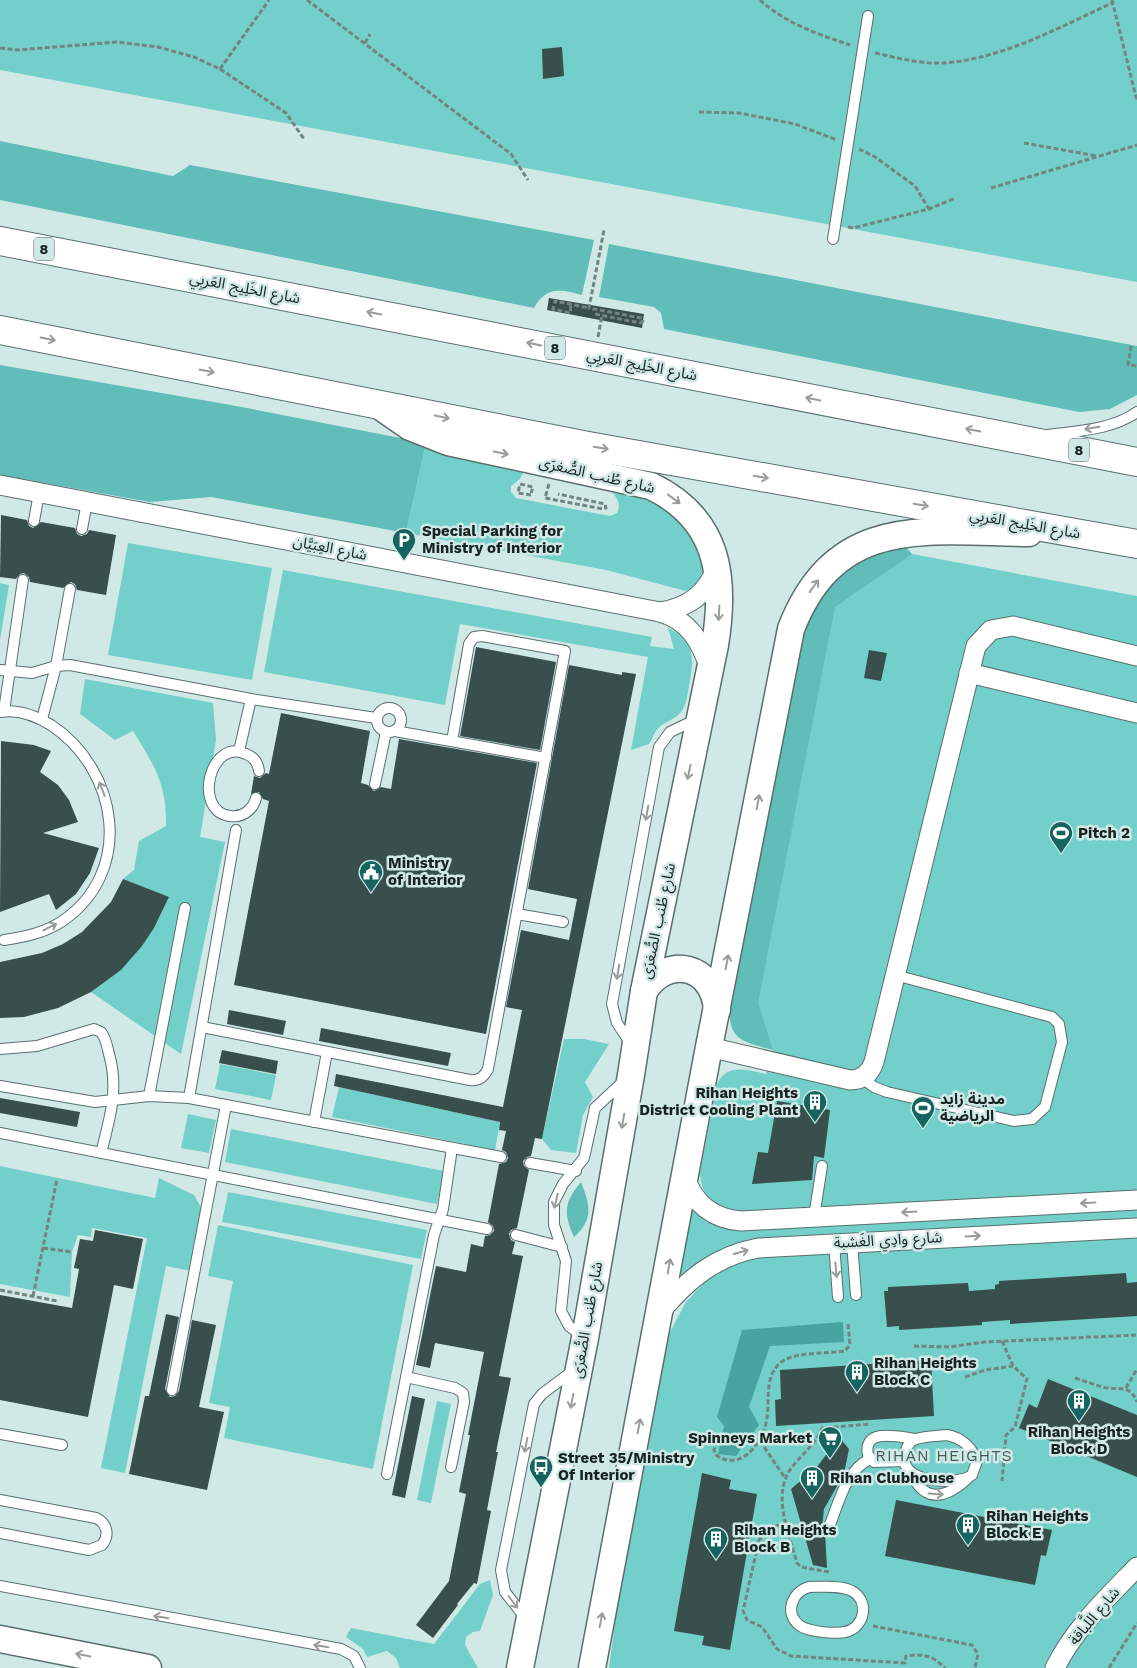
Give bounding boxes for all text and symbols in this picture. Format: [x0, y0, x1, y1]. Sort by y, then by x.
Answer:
road number: 8 [34, 238, 54, 260]
street label: شارع الخَلِيج العَربِي [188, 268, 302, 311]
one-way arrow [367, 308, 383, 318]
one-way arrow [39, 335, 55, 344]
road number: 8 [545, 336, 565, 359]
one-way arrow [526, 339, 542, 349]
street label: شارع الخَلِيج العَربِي [585, 345, 699, 388]
one-way arrow [199, 366, 215, 376]
one-way arrow [806, 394, 822, 403]
one-way arrow [433, 412, 449, 422]
one-way arrow [965, 424, 981, 434]
one-way arrow [1084, 424, 1100, 434]
road number: 8 [1069, 438, 1089, 462]
one-way arrow [593, 443, 609, 453]
one-way arrow [493, 449, 509, 459]
street label: شارع طُنب الصُّغرَى [537, 452, 657, 500]
one-way arrow [753, 472, 769, 482]
one-way arrow [667, 494, 681, 504]
one-way arrow [913, 501, 929, 511]
street label: شارع الخَلِيج العَربِي [968, 505, 1082, 546]
place label: Special Parking for Ministry of Interior [422, 522, 563, 557]
parking icon: Special Parking for Ministry of Interior [391, 527, 417, 561]
street label: شارع العِبَيَّان [291, 532, 369, 567]
one-way arrow [809, 579, 819, 593]
one-way arrow [714, 604, 723, 620]
one-way arrow [684, 764, 693, 780]
one-way arrow [97, 782, 106, 798]
one-way arrow [753, 795, 763, 811]
one-way arrow [642, 804, 652, 820]
sports icon: Pitch 2 [1048, 820, 1074, 854]
place label: Pitch 2 [1078, 824, 1130, 842]
place label: Ministry of Interior [388, 854, 463, 889]
public building icon: Ministry of Interior [358, 859, 384, 893]
street label: شارع طُنب الصُّغرَى [636, 861, 682, 981]
one-way arrow [42, 922, 57, 931]
one-way arrow [722, 954, 732, 970]
one-way arrow [612, 964, 622, 980]
place label: Rihan Heights District Cooling Plant [639, 1084, 798, 1119]
building icon: Rihan Heights District Cooling Plant [802, 1089, 828, 1123]
place label: مدينة زايد الرياضية [940, 1090, 1005, 1125]
sports icon: مدينة زايد الرياضية [910, 1095, 936, 1129]
one-way arrow [618, 1113, 628, 1129]
one-way arrow [550, 1193, 560, 1209]
one-way arrow [1081, 1198, 1097, 1207]
one-way arrow [901, 1208, 917, 1217]
street label: شارع وادِي الغَشبة [833, 1228, 943, 1255]
one-way arrow [964, 1231, 980, 1240]
one-way arrow [733, 1246, 749, 1256]
one-way arrow [664, 1259, 674, 1275]
street label: شارع طُنب الصُّغرَى [567, 1260, 609, 1380]
one-way arrow [831, 1262, 841, 1278]
place label: Rihan Heights Block C [874, 1354, 977, 1389]
building icon: Rihan Heights Block C [844, 1359, 870, 1393]
building icon: Rihan Heights Block D [1066, 1388, 1092, 1422]
one-way arrow [567, 1393, 576, 1409]
one-way arrow [634, 1419, 644, 1435]
place label: Rihan Heights Block D [1028, 1423, 1130, 1458]
supermarket icon: Spinneys Market [817, 1425, 843, 1459]
place label: Spinneys Market [688, 1429, 812, 1447]
one-way arrow [521, 1437, 530, 1453]
district label: RIHAN HEIGHTS [875, 1446, 1013, 1465]
place label: Street 35/Ministry Of Interior [558, 1449, 695, 1484]
bus stop icon: Street 35/Ministry Of Interior [528, 1454, 554, 1488]
building icon: Rihan Clubhouse [799, 1465, 825, 1499]
place label: Rihan Clubhouse [830, 1469, 955, 1487]
one-way arrow [928, 1489, 944, 1498]
place label: Rihan Heights Block E [986, 1507, 1089, 1542]
building icon: Rihan Heights Block E [955, 1512, 981, 1546]
place label: Rihan Heights Block B [734, 1521, 837, 1556]
building icon: Rihan Heights Block B [703, 1526, 729, 1560]
street label: شارع اللَّباقة [1062, 1581, 1126, 1650]
one-way arrow [508, 1595, 518, 1609]
one-way arrow [153, 1611, 169, 1621]
one-way arrow [597, 1613, 607, 1629]
one-way arrow [313, 1640, 329, 1650]
one-way arrow [76, 1649, 92, 1659]

